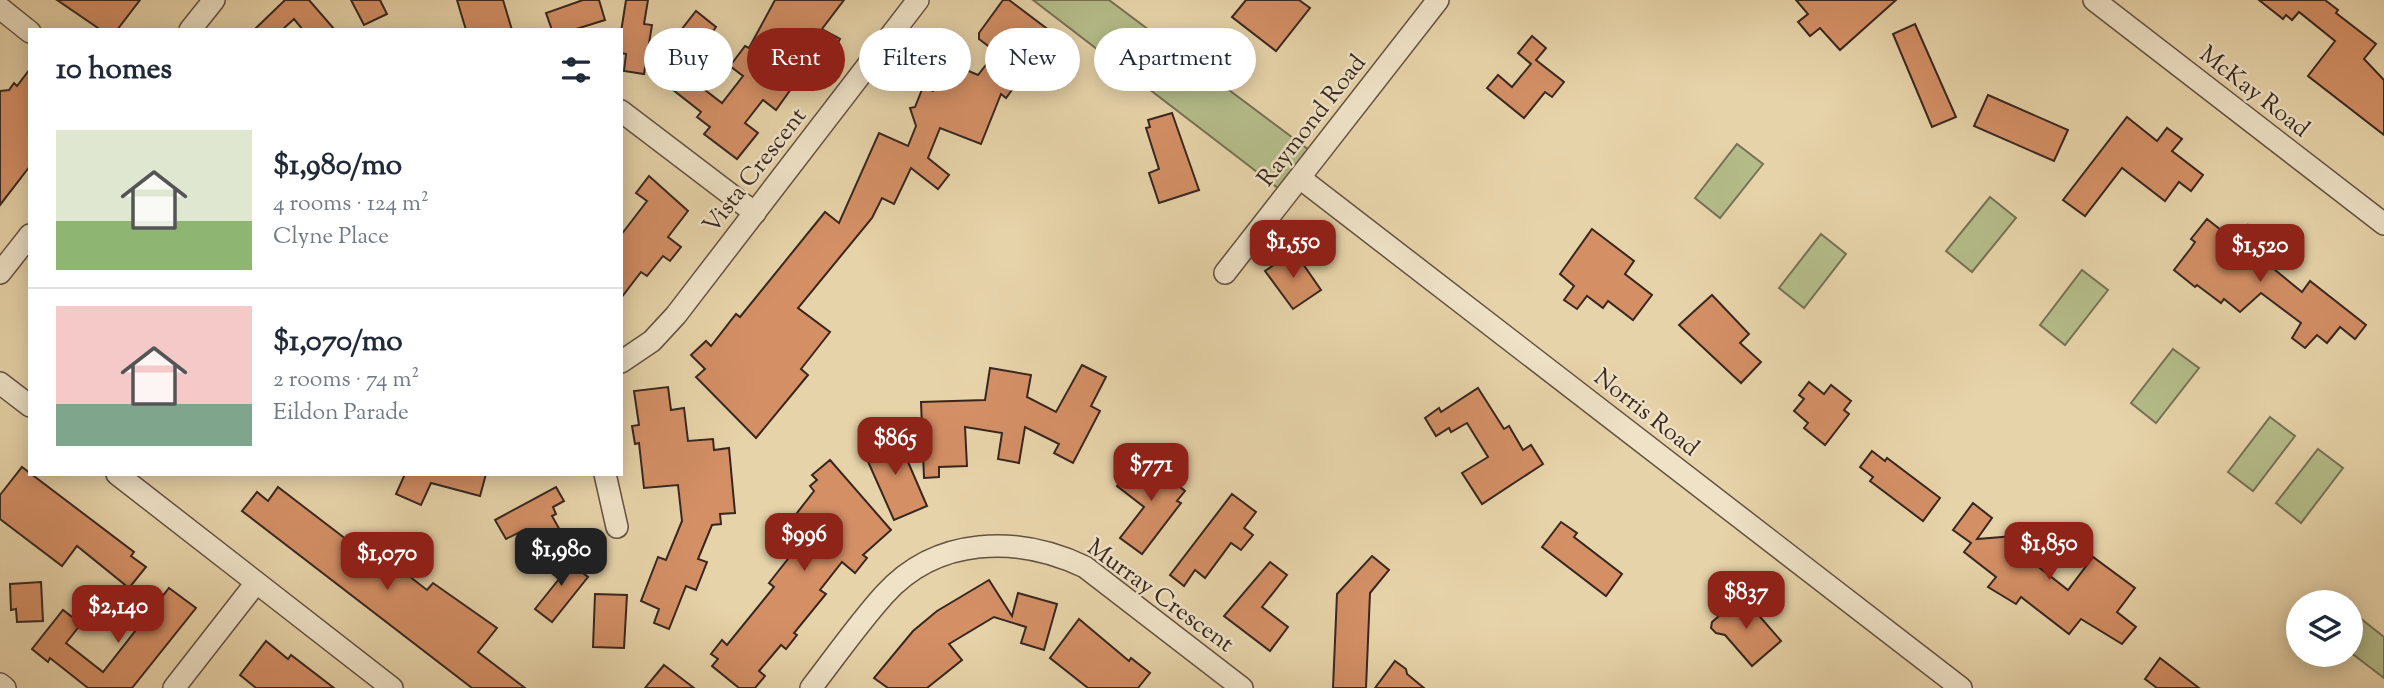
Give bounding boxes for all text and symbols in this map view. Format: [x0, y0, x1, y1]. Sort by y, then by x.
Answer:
chip: Buy [644, 28, 733, 91]
chip: Rent [747, 28, 845, 91]
chip: Filters [859, 28, 971, 91]
chip: New [985, 28, 1080, 91]
chip: Apartment [1094, 28, 1256, 91]
street label: McKay Road [2191, 39, 2316, 147]
street label: Raymond Road [1250, 48, 1375, 194]
text: 10 homes [56, 49, 172, 92]
icon: filters [557, 51, 595, 89]
street label: Vista Crescent [696, 101, 816, 241]
text: $1,980/mo [273, 145, 402, 188]
icon: home [112, 158, 196, 242]
text: 4 rooms · 124 m² [273, 188, 429, 221]
pin: $1,550 [1236, 220, 1350, 280]
text: Clyne Place [273, 221, 389, 254]
pin: $1,520 [2203, 224, 2317, 284]
text: $1,550 [1266, 226, 1320, 259]
text: $1,520 [2231, 230, 2289, 263]
text: $1,070/mo [273, 321, 403, 364]
icon: home [112, 334, 196, 418]
street label: Norris Road [1586, 362, 1706, 466]
text: 2 rooms · 74 m² [273, 364, 419, 397]
text: Eildon Parade [273, 397, 409, 430]
pin: $865 [854, 418, 936, 477]
text: $865 [873, 423, 917, 456]
pin: $771 [1110, 444, 1192, 503]
text: $771 [1129, 449, 1173, 482]
pin: $996 [763, 514, 845, 573]
text: $996 [781, 519, 827, 552]
pin: $1,850 [1992, 522, 2106, 582]
pin: $1,980 [504, 528, 618, 588]
text: $1,850 [2020, 528, 2078, 561]
pin: $1,070 [330, 532, 444, 592]
street label: Murray Crescent [1079, 532, 1240, 662]
text: $1,980 [531, 534, 591, 567]
text: $1,070 [357, 538, 417, 571]
pin: $837 [1705, 572, 1787, 631]
text: $837 [1724, 577, 1768, 610]
pin: $2,140 [61, 586, 175, 645]
map controls [2286, 590, 2363, 667]
button: layers [2286, 590, 2363, 667]
text: $2,140 [88, 591, 148, 624]

